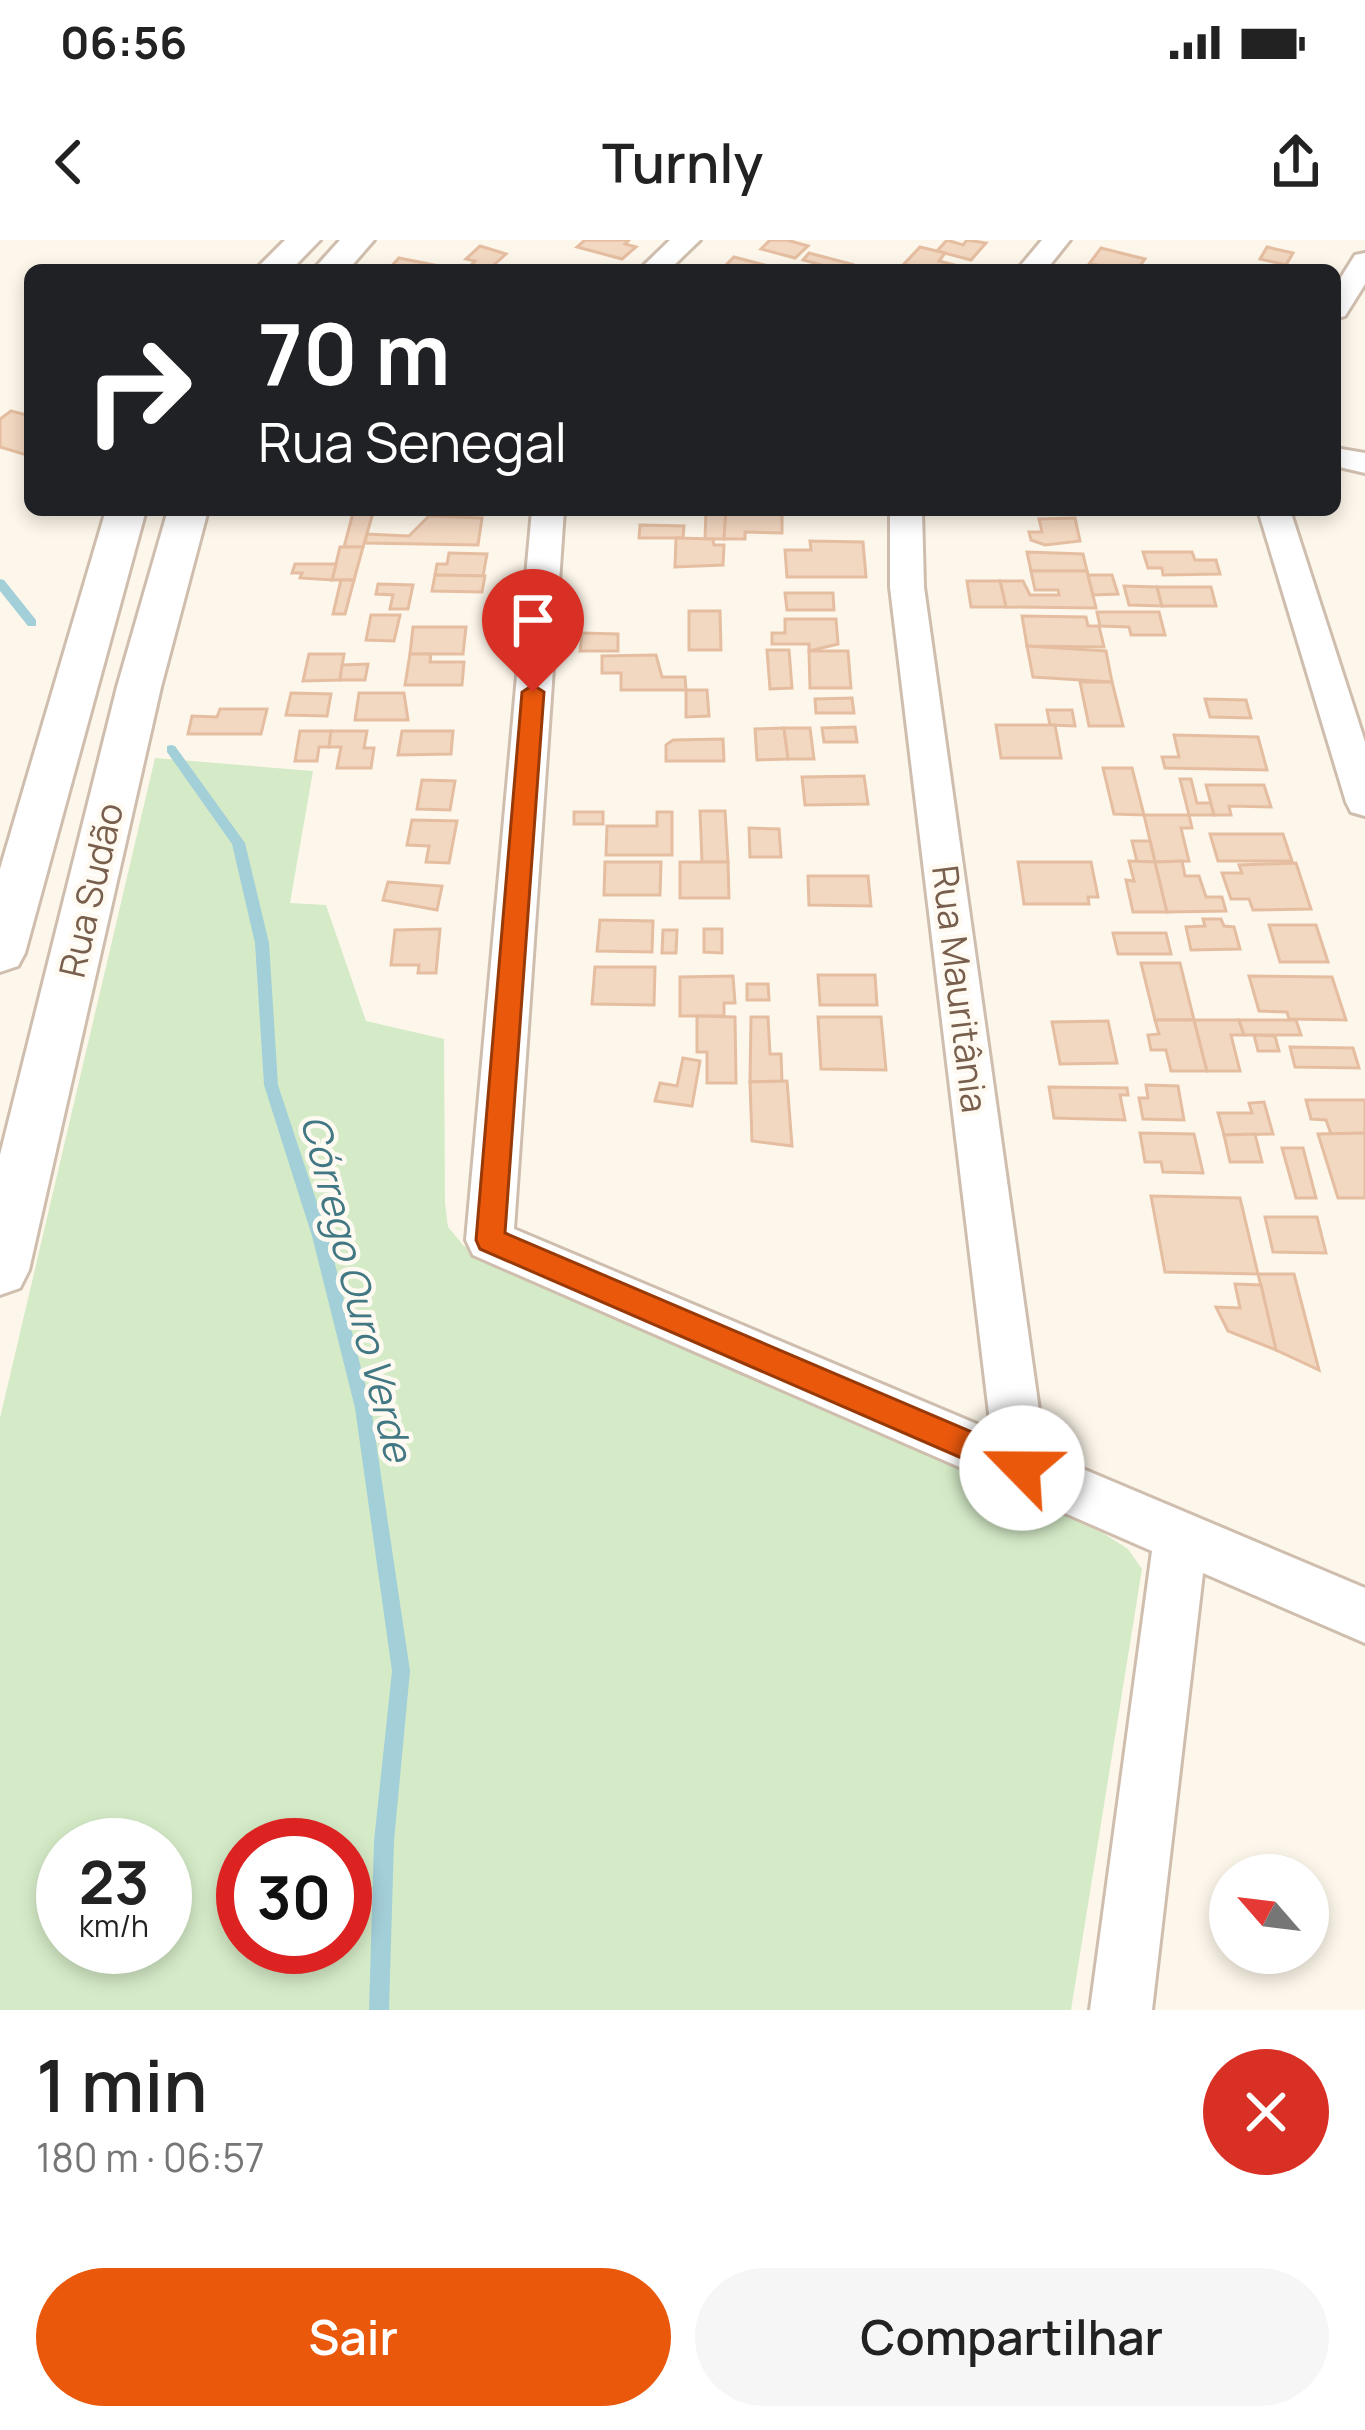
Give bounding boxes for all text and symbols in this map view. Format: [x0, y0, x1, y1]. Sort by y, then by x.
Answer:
text: 06:56 [60, 11, 187, 73]
text: Turnly [602, 125, 763, 199]
icon: back [36, 129, 102, 195]
icon: share [1263, 129, 1329, 195]
text: 70 m [258, 295, 450, 410]
icon: right [60, 312, 216, 468]
text: Rua Senegal [258, 404, 567, 478]
pin [482, 569, 584, 692]
icon: arrive [500, 587, 566, 653]
street label: Rua Sudão [47, 798, 134, 982]
street label: Rua Mauritânia [921, 863, 1000, 1115]
water label: Córrego Ouro Verde [289, 1109, 428, 1469]
position arrow [959, 1405, 1085, 1531]
speed limit sign: 30 [216, 1818, 372, 1974]
text: 23 [79, 1840, 149, 1922]
north arrow [1209, 1854, 1329, 1974]
map controls [1209, 1854, 1329, 1974]
text: km/h [79, 1905, 149, 1946]
text: 1 min [36, 2035, 208, 2134]
button: close [1203, 2049, 1329, 2175]
text: 180 m · 06:57 [36, 2130, 265, 2184]
button: Sair [36, 2268, 671, 2406]
button: Compartilhar [695, 2268, 1329, 2406]

